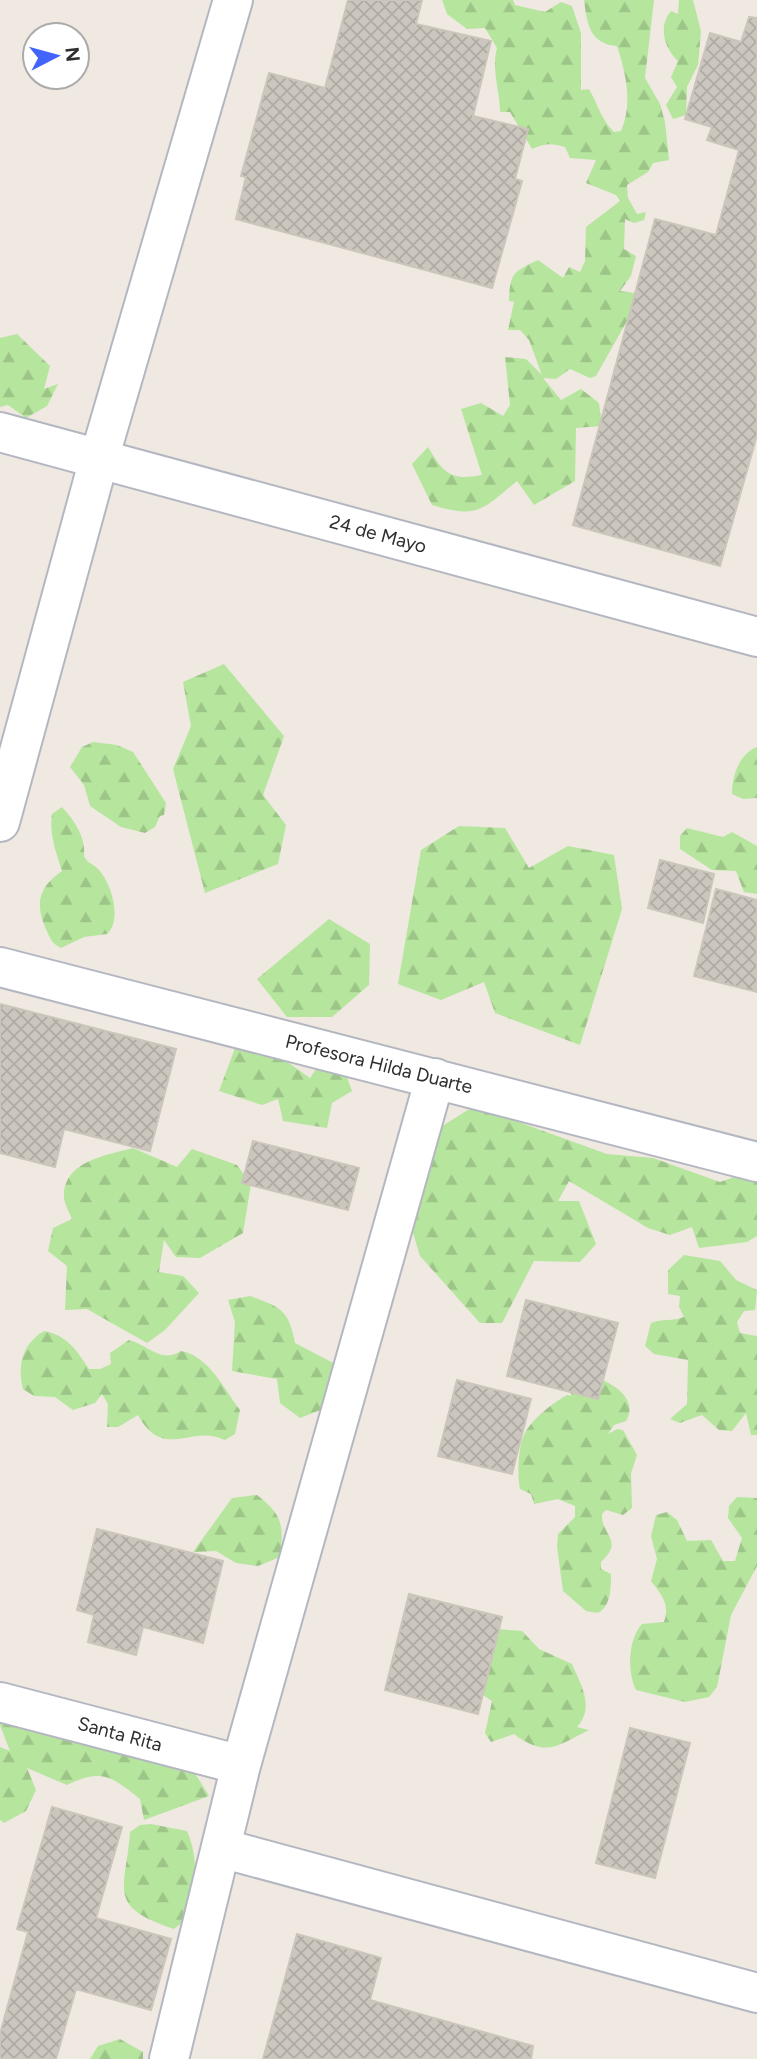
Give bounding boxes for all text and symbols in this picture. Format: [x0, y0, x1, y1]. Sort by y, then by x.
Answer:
north arrow [21, 21, 91, 91]
text: N [60, 46, 85, 63]
street label: 24 de Mayo [327, 510, 429, 558]
street label: Profesora Hilda Duarte [283, 1030, 475, 1098]
street label: Santa Rita [75, 1712, 165, 1756]

